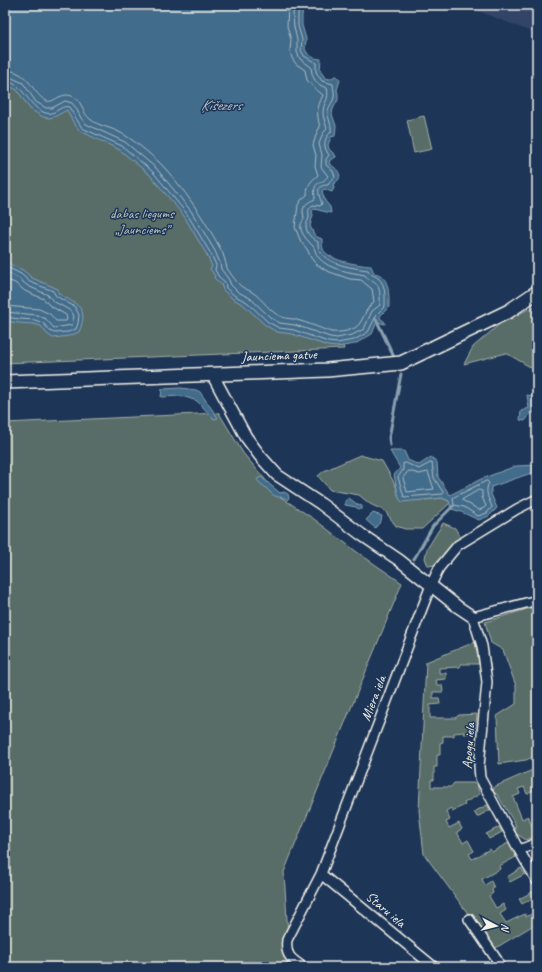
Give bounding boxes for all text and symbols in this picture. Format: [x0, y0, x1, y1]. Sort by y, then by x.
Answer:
water label: Ķīšezers [201, 96, 244, 115]
park label: dabas liegums „Jaunciems” [110, 205, 175, 238]
street label: Jaunciema gatve [240, 346, 318, 365]
street label: Miera iela [357, 672, 390, 723]
street label: Apogu iela [458, 721, 479, 770]
street label: Staru iela [362, 888, 410, 932]
north arrow [476, 906, 516, 946]
text: N [498, 923, 513, 934]

